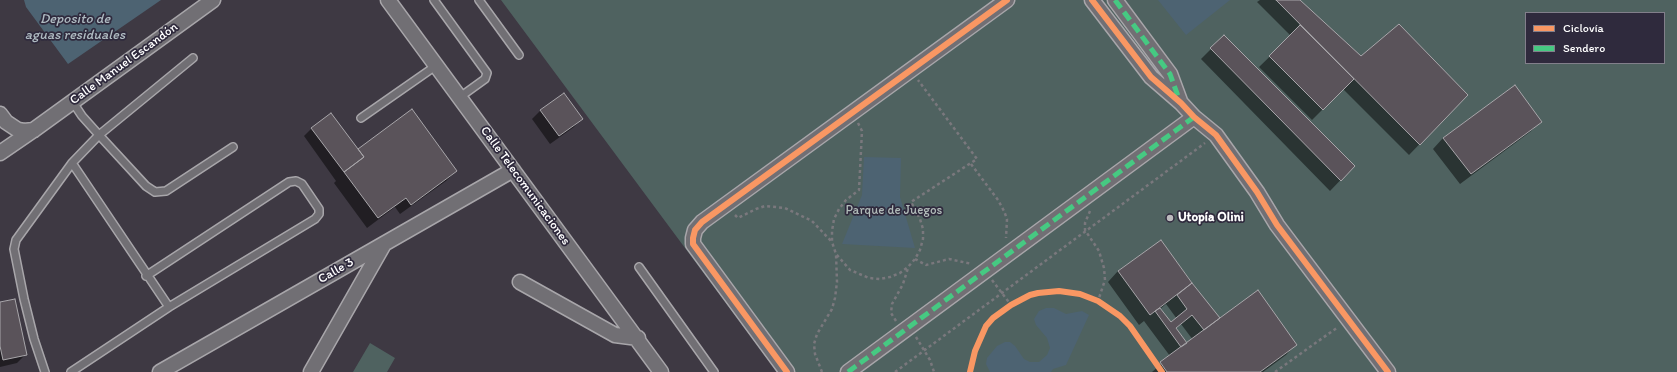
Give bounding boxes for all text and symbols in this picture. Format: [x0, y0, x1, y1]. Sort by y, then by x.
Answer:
water label: Deposito de aguas residuales [25, 11, 125, 44]
legend [1525, 12, 1665, 64]
street label: Calle Manuel Escandón [67, 20, 181, 108]
text: Ciclovía [1563, 21, 1604, 35]
text: Sendero [1563, 41, 1605, 55]
street label: Calle Telecomunicaciones [477, 124, 573, 248]
park label: Parque de Juegos [846, 203, 942, 219]
place label: Utopía Olini [1178, 210, 1244, 226]
marker: Utopía Olini [1165, 213, 1175, 223]
street label: Calle 3 [315, 255, 357, 287]

